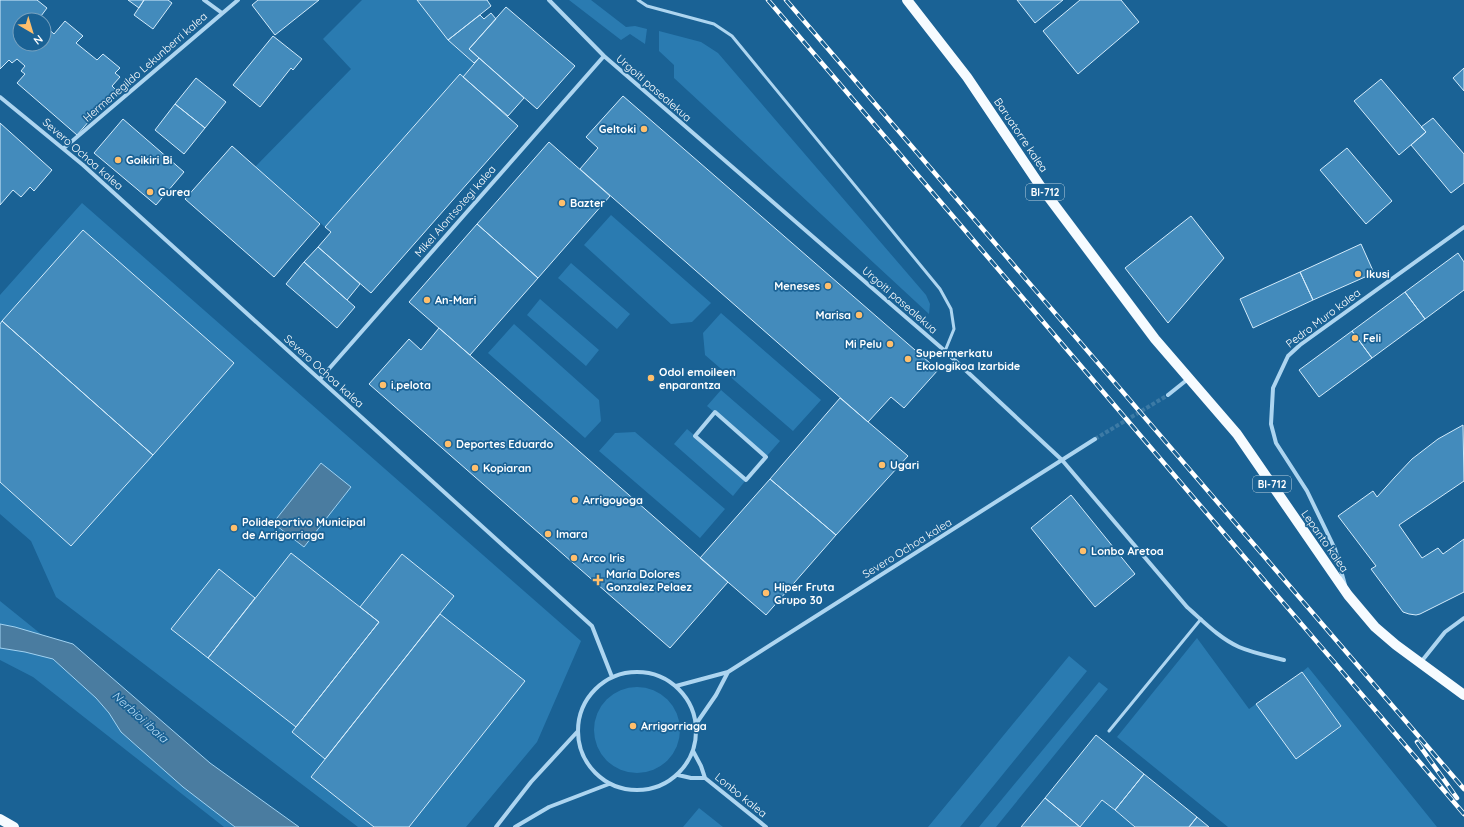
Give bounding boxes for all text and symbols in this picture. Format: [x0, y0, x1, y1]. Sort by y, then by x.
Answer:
street label: Hermenegildo Lekunberri kalea [80, 9, 210, 125]
north arrow [12, 12, 52, 52]
text: N [31, 32, 46, 48]
street label: Urgoiti pasealekua [613, 51, 695, 125]
street label: Baruatorre kalea [991, 95, 1051, 175]
street label: Severo Ochoa kalea [40, 115, 126, 193]
place label: Geltoki [599, 122, 636, 136]
marker: Geltoki [639, 124, 649, 134]
place label: Goikiri Bi [126, 153, 172, 167]
marker: Goikiri Bi [113, 155, 123, 165]
street label: Mikel Alontsotegi kalea [411, 162, 499, 260]
road number: BI-712 [1026, 184, 1064, 200]
place label: Gurea [158, 185, 190, 199]
marker: Gurea [145, 187, 155, 197]
place label: Bazter [570, 196, 605, 210]
marker: Bazter [557, 198, 567, 208]
street label: Urgoiti pasealekua [859, 263, 941, 337]
place label: Ikusi [1366, 267, 1390, 281]
marker: Ikusi [1353, 269, 1363, 279]
place label: Meneses [774, 279, 820, 293]
marker: Meneses [823, 281, 833, 291]
street label: Pedro Muro kalea [1283, 285, 1363, 351]
place label: An-Mari [435, 293, 476, 307]
marker: An-Mari [422, 295, 432, 305]
place label: Marisa [815, 308, 851, 322]
marker: Marisa [854, 310, 864, 320]
street label: Severo Ochoa kalea [281, 331, 367, 411]
place label: Feli [1363, 331, 1381, 345]
marker: Feli [1350, 333, 1360, 343]
place label: Mi Pelu [845, 337, 882, 351]
marker: Mi Pelu [885, 339, 895, 349]
place label: Supermerkatu Ekologikoa Izarbide [916, 346, 1021, 373]
marker: Supermerkatu Ekologikoa Izarbide [903, 354, 913, 364]
place label: Odol emoileen enparantza [659, 365, 736, 392]
marker: Odol emoileen enparantza [646, 373, 656, 383]
place label: i.pelota [391, 378, 431, 392]
marker: i.pelota [378, 380, 388, 390]
place label: Deportes Eduardo [456, 437, 553, 451]
marker: Deportes Eduardo [443, 439, 453, 449]
place label: Ugari [890, 458, 919, 472]
marker: Ugari [877, 460, 887, 470]
place label: Kopiaran [483, 461, 531, 475]
marker: Kopiaran [470, 463, 480, 473]
road number: BI-712 [1253, 476, 1291, 492]
place label: Arrigoyoga [583, 493, 643, 507]
marker: Arrigoyoga [570, 495, 580, 505]
street label: Lepanto kalea [1298, 507, 1352, 575]
place label: Polideportivo Municipal de Arrigorriaga [242, 515, 366, 542]
street label: Severo Ochoa kalea [860, 515, 954, 581]
marker: Polideportivo Municipal de Arrigorriaga [229, 523, 239, 533]
place label: Imara [556, 527, 588, 541]
marker: Imara [543, 529, 553, 539]
place label: Lonbo Aretoa [1091, 544, 1164, 558]
marker: Lonbo Aretoa [1078, 546, 1088, 556]
place label: Arco Iris [582, 551, 625, 565]
marker: Arco Iris [569, 553, 579, 563]
place label: María Dolores Gonzalez Pelaez [606, 567, 692, 594]
marker: María Dolores Gonzalez Pelaez [593, 575, 603, 585]
place label: Hiper Fruta Grupo 30 [774, 580, 835, 607]
marker: Hiper Fruta Grupo 30 [761, 588, 771, 598]
water label: Nerbioi ibaia [109, 688, 172, 746]
place label: Arrigorriaga [641, 719, 707, 733]
marker: Arrigorriaga [628, 721, 638, 731]
street label: Lonbo kalea [712, 770, 770, 820]

